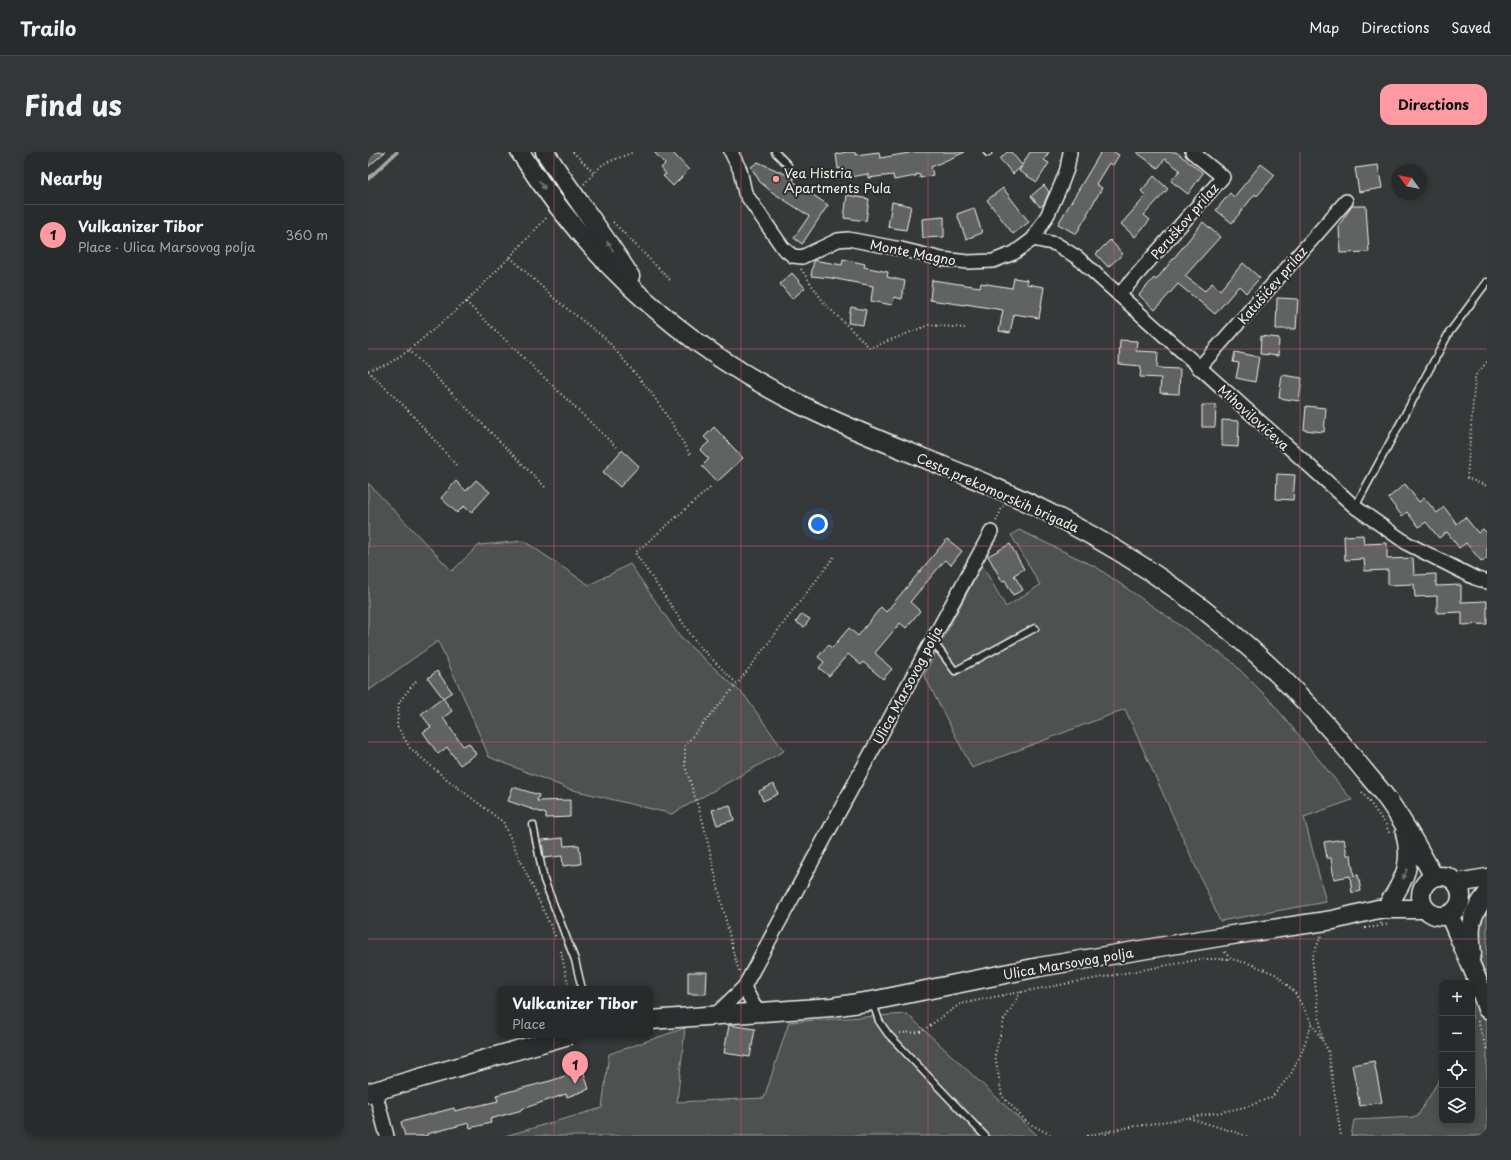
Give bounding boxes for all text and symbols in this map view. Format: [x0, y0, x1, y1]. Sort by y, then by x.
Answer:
text: Trailo [20, 14, 76, 42]
text: Map [1309, 17, 1339, 38]
text: Directions [1361, 17, 1429, 38]
text: Saved [1451, 17, 1491, 38]
text: Find us [24, 83, 122, 126]
button: Directions [1380, 84, 1487, 125]
place label: Vea Histria Apartments Pula [784, 163, 891, 197]
north arrow [1391, 164, 1427, 200]
text: Nearby [40, 165, 102, 191]
marker: Vea Histria Apartments Pula [771, 174, 781, 184]
one-way arrow [538, 179, 546, 190]
street label: Peruškov prilaz [1146, 179, 1222, 263]
text: Vulkanizer Tibor [78, 214, 203, 237]
text: 1 [50, 225, 56, 244]
text: 360 m [285, 225, 328, 244]
street label: Monte Magno [868, 234, 958, 270]
text: Place · Ulica Marsovog polja [78, 237, 255, 256]
one-way arrow [606, 240, 614, 251]
street label: Katušićev prilaz [1233, 242, 1311, 328]
street label: Mihovilovićeva [1214, 380, 1294, 454]
street label: Cesta prekomorskih brigada [914, 448, 1083, 537]
your location [808, 514, 828, 534]
street label: Ulica Marsovog polja [868, 622, 947, 748]
one-way arrow [1402, 869, 1408, 880]
street label: Ulica Marsovog polja [1001, 942, 1135, 984]
map controls [1439, 980, 1475, 1124]
button: + [1439, 980, 1475, 1016]
popup [497, 986, 653, 1038]
text: Vulkanizer Tibor [512, 991, 638, 1014]
text: Place [512, 1014, 545, 1033]
button: − [1439, 1016, 1475, 1052]
pin: 1 [562, 1051, 588, 1084]
button: locate [1439, 1052, 1475, 1088]
button: layers [1439, 1088, 1475, 1124]

